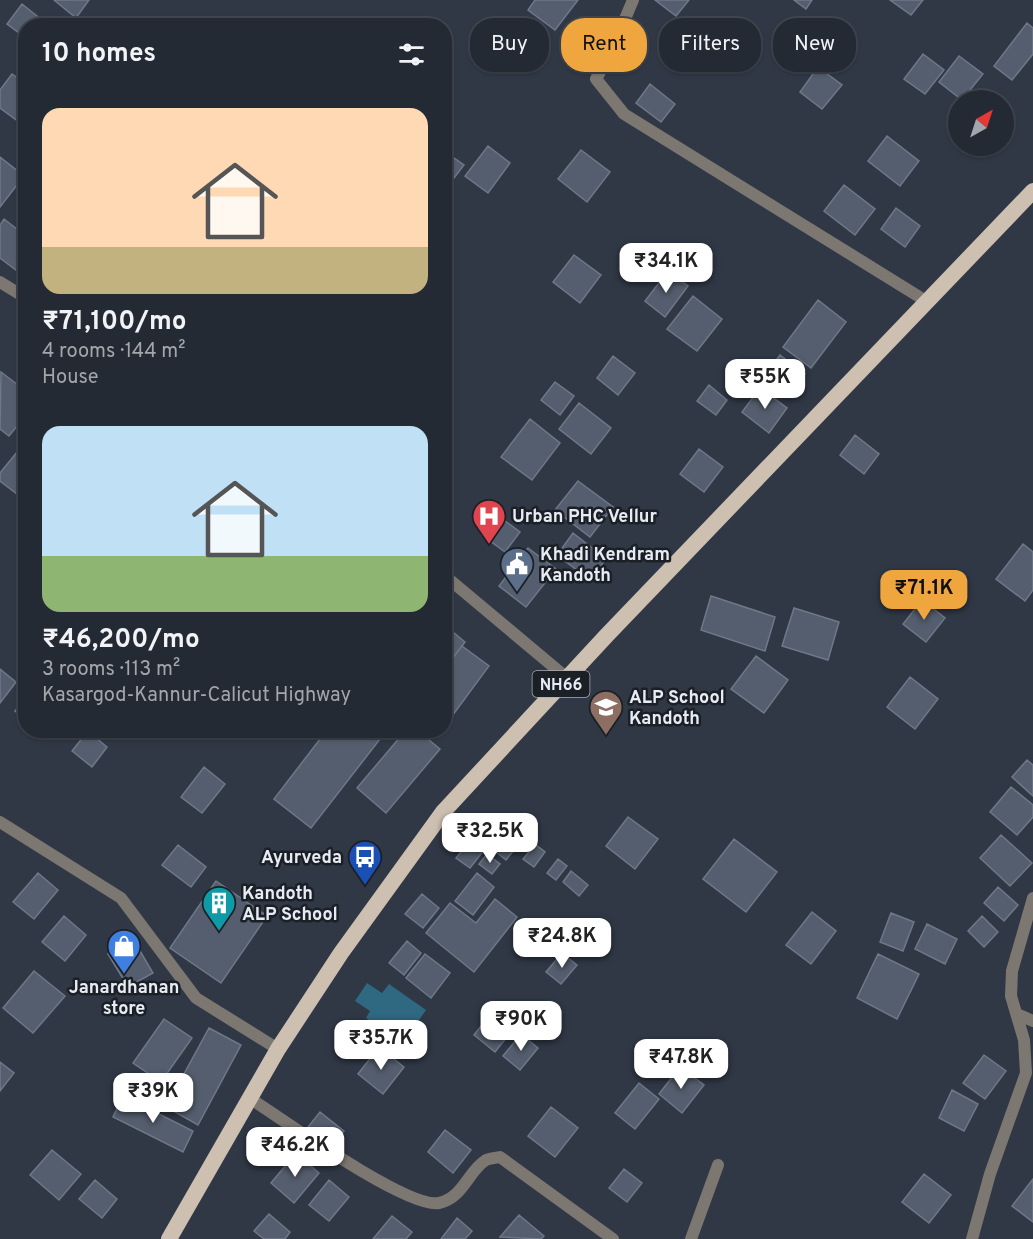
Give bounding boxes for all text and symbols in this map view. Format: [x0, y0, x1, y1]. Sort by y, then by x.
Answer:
chip: Buy [470, 18, 549, 72]
chip: Rent [561, 18, 647, 72]
chip: Filters [659, 18, 761, 72]
chip: New [773, 18, 856, 72]
text: 10 homes [42, 38, 156, 71]
icon: filters [395, 38, 428, 71]
north arrow [948, 90, 1014, 156]
map controls [948, 90, 1014, 156]
icon: home [181, 147, 289, 255]
pin: ₹34.1K [617, 243, 715, 294]
text: ₹34.1K [634, 249, 698, 275]
text: ₹71,100/mo [42, 306, 187, 339]
text: 4 rooms · 144 m² [42, 339, 185, 365]
pin: ₹55K [729, 359, 801, 410]
text: House [42, 365, 98, 391]
text: ₹55K [739, 365, 791, 391]
icon: home [181, 465, 289, 573]
hospital icon: Urban PHC Vellur [471, 498, 507, 545]
place label: Urban PHC Vellur [512, 506, 658, 529]
place label: Khadi Kendram Kandoth [540, 544, 670, 588]
public building icon: Khadi Kendram Kandoth [499, 546, 535, 593]
pin: ₹71.1K [875, 570, 973, 621]
text: ₹71.1K [894, 576, 954, 602]
text: ₹46,200/mo [42, 624, 200, 657]
text: 3 rooms · 113 m² [42, 657, 180, 683]
road number: NH66 [532, 671, 590, 697]
text: Kasargod-Kannur-Calicut Highway [42, 683, 351, 709]
place label: ALP School Kandoth [629, 687, 725, 731]
school or university icon: ALP School Kandoth [588, 689, 624, 736]
pin: ₹32.5K [441, 813, 539, 864]
text: ₹32.5K [456, 819, 524, 845]
bus stop icon: Ayurveda [347, 839, 383, 886]
place label: Ayurveda [261, 847, 342, 870]
place label: Kandoth ALP School [242, 883, 338, 927]
building icon: Kandoth ALP School [201, 885, 237, 932]
pin: ₹24.8K [513, 918, 611, 969]
text: ₹24.8K [527, 924, 597, 950]
shop icon: Janardhanan store [106, 928, 142, 975]
place label: Janardhanan store [69, 977, 179, 1021]
pin: ₹90K [485, 1001, 557, 1052]
text: ₹90K [495, 1007, 547, 1033]
pin: ₹35.7K [332, 1020, 430, 1071]
text: ₹35.7K [348, 1026, 414, 1052]
pin: ₹47.8K [632, 1039, 730, 1090]
text: ₹47.8K [648, 1045, 714, 1071]
pin: ₹39K [117, 1073, 189, 1124]
text: ₹39K [127, 1079, 179, 1105]
pin: ₹46.2K [246, 1127, 344, 1178]
text: ₹46.2K [260, 1133, 330, 1159]

